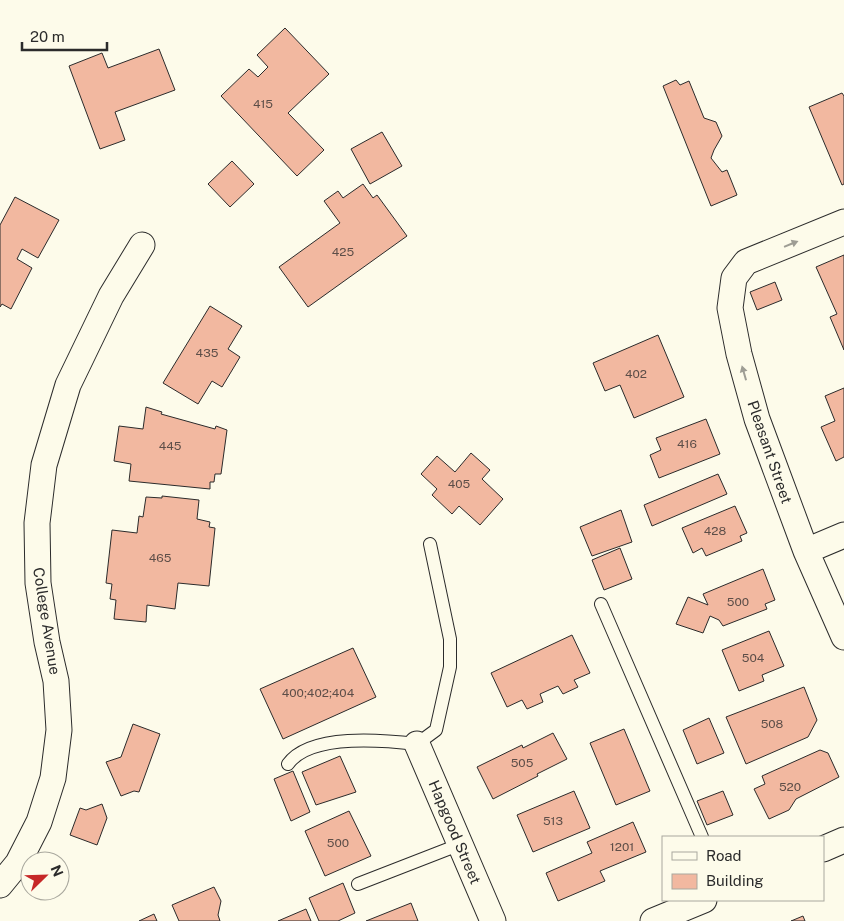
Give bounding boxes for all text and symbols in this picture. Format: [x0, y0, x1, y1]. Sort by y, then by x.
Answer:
scale bar [22, 20, 108, 52]
text: 20 m [30, 28, 65, 45]
house number: 415 [253, 97, 273, 111]
one-way arrow [784, 239, 798, 247]
house number: 425 [332, 245, 354, 259]
house number: 435 [196, 346, 219, 360]
one-way arrow [739, 365, 747, 380]
house number: 402 [625, 367, 647, 381]
street label: Pleasant Street [744, 398, 796, 506]
house number: 416 [677, 437, 697, 451]
house number: 445 [159, 439, 182, 453]
house number: 405 [448, 477, 471, 491]
house number: 428 [704, 524, 726, 538]
house number: 465 [149, 551, 172, 565]
street label: College Avenue [30, 566, 64, 676]
house number: 500 [727, 595, 749, 609]
house number: 504 [742, 651, 765, 665]
house number: 400;402;404 [282, 686, 355, 700]
house number: 508 [761, 717, 784, 731]
house number: 505 [511, 756, 534, 770]
street label: Hapgood Street [425, 778, 485, 887]
house number: 520 [779, 780, 801, 794]
house number: 513 [543, 814, 563, 828]
house number: 500 [327, 836, 349, 850]
legend [662, 836, 824, 901]
house number: 1201 [610, 840, 634, 854]
text: Road [706, 847, 742, 864]
north arrow [20, 851, 70, 901]
text: N [47, 863, 66, 879]
text: Building [706, 872, 764, 889]

